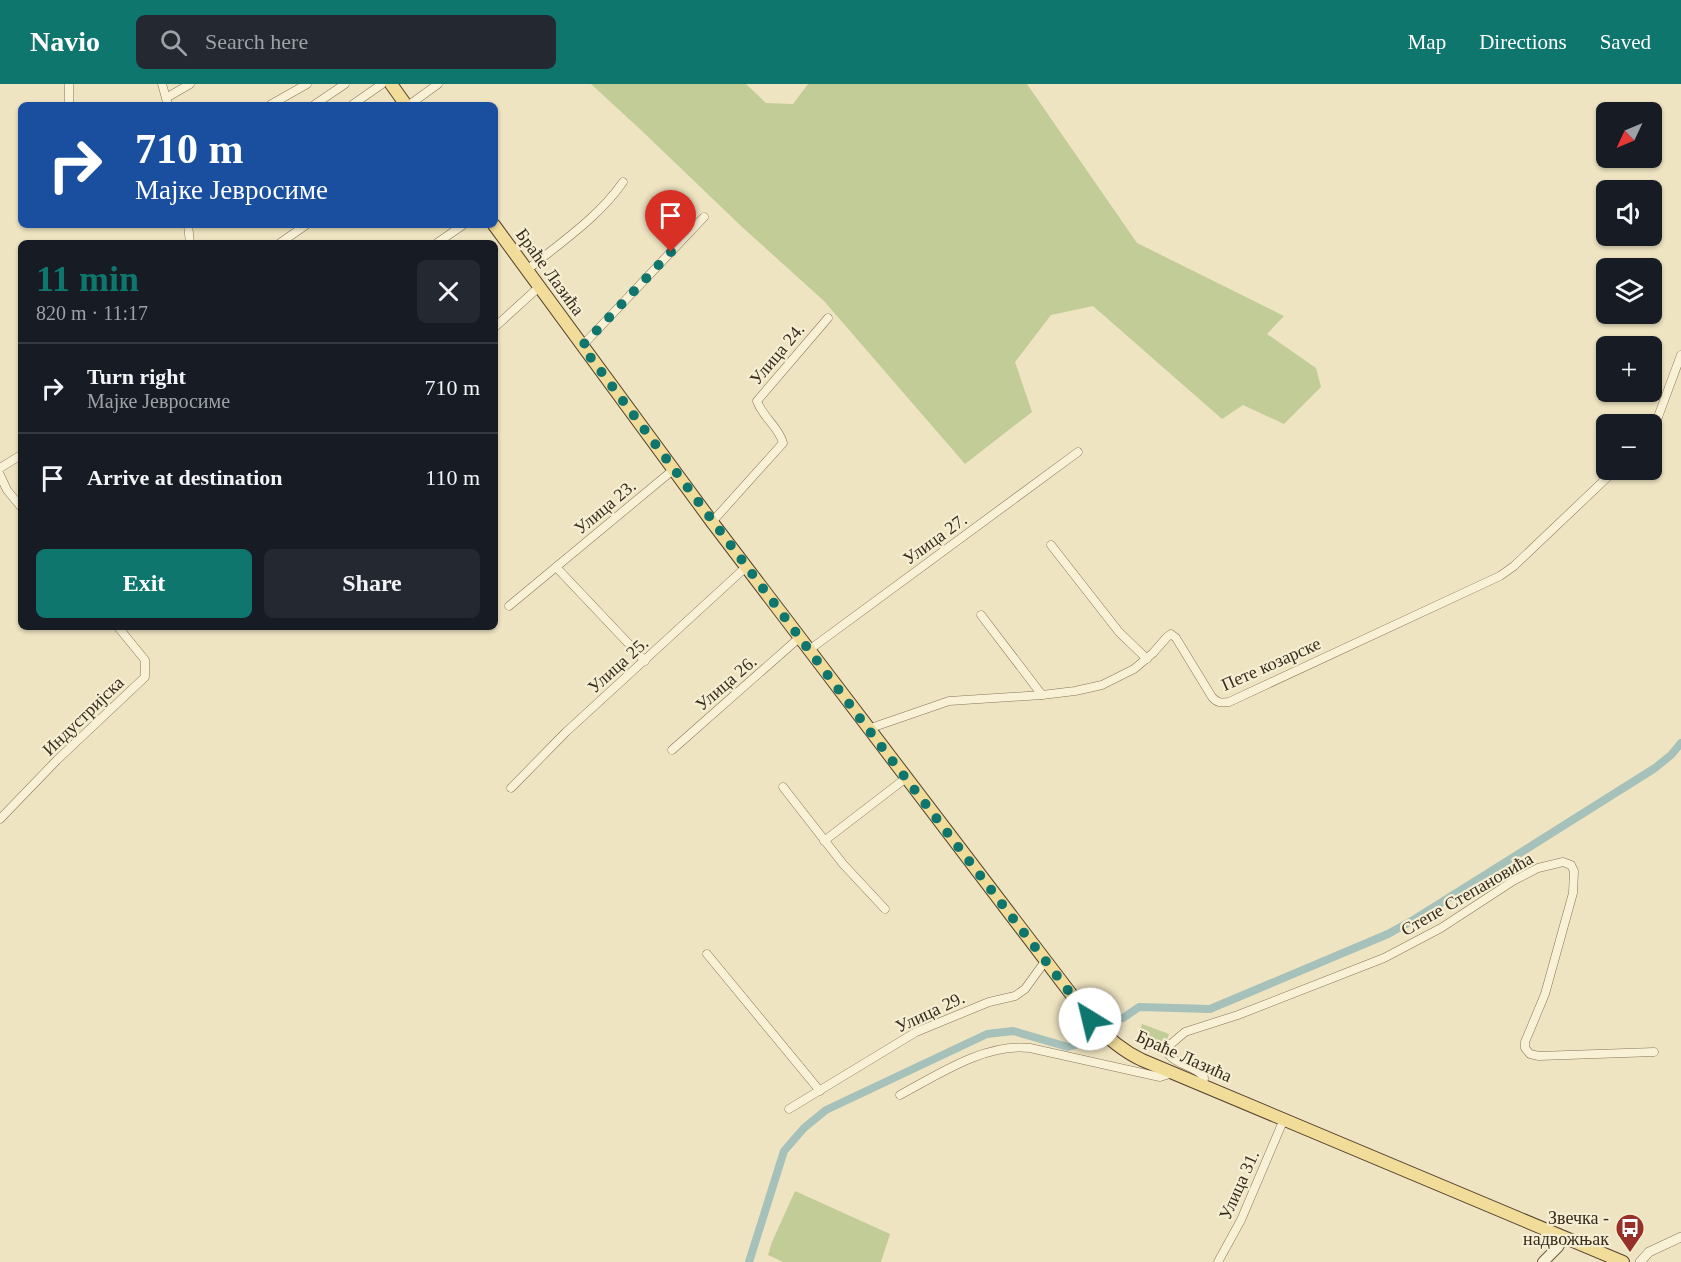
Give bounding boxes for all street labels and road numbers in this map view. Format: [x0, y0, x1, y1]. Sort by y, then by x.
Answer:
street label: Браће Лазића [512, 225, 588, 319]
street label: Улица 24. [746, 319, 808, 389]
street label: Улица 23. [570, 476, 640, 538]
street label: Улица 27. [899, 509, 971, 569]
street label: Улица 25. [584, 633, 652, 697]
street label: Пете козарске [1218, 633, 1324, 695]
street label: Улица 26. [692, 651, 760, 715]
street label: Индустријска [38, 672, 128, 760]
street label: Степе Степановића [1398, 848, 1536, 940]
street label: Улица 29. [892, 987, 968, 1037]
street label: Браће Лазића [1133, 1026, 1235, 1086]
street label: Улица 31. [1215, 1147, 1263, 1223]

